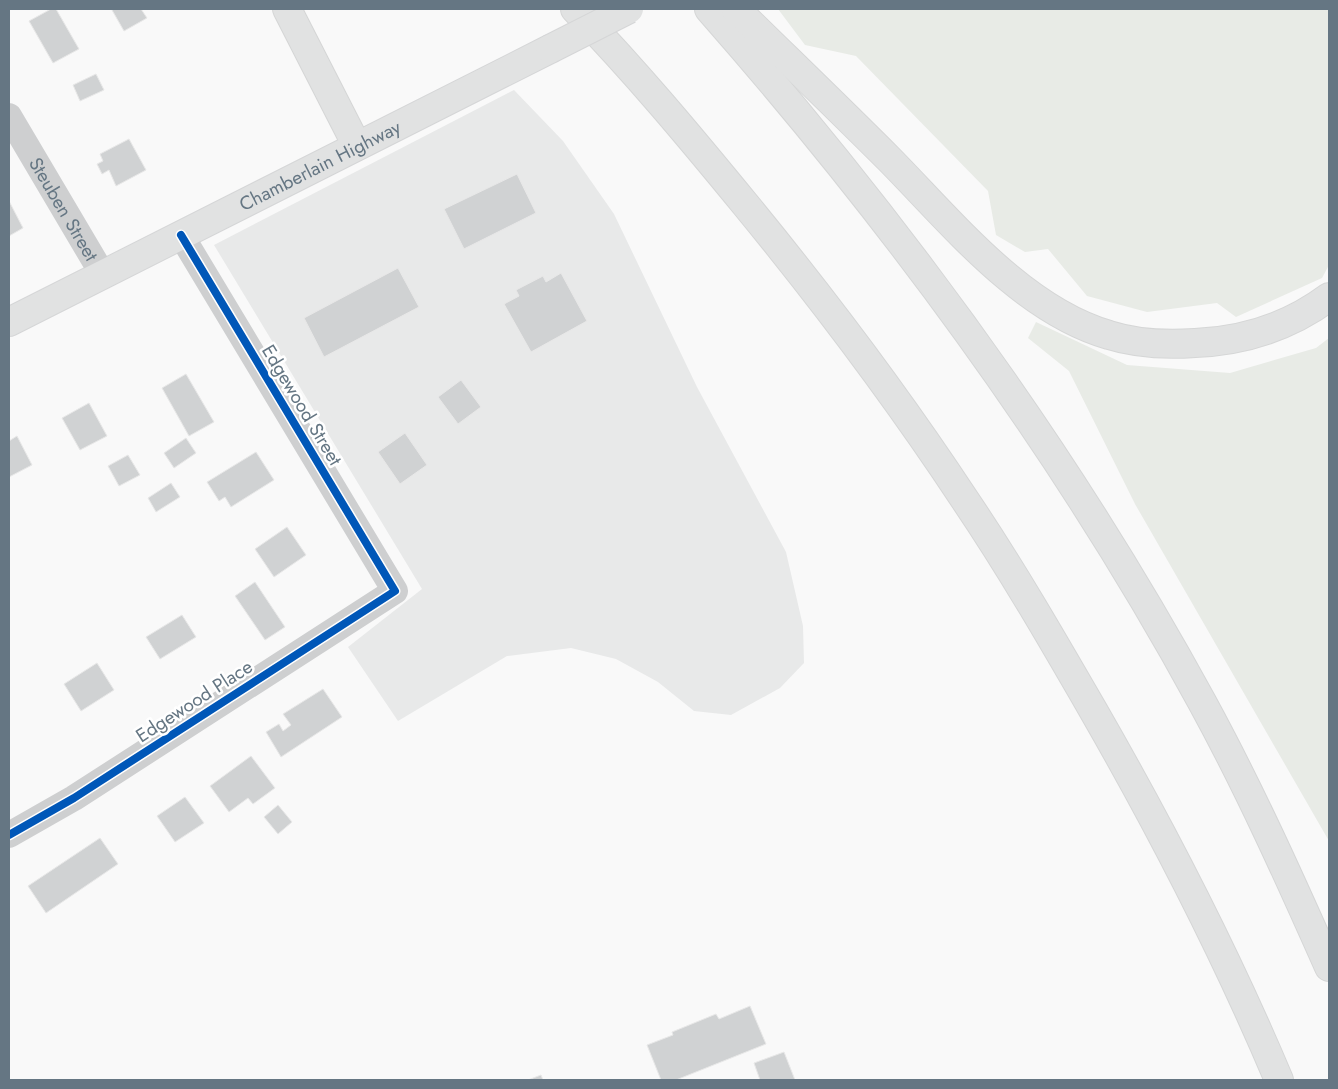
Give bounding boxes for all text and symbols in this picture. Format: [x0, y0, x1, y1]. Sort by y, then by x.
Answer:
street label: Chamberlain Highway [234, 113, 406, 217]
street label: Steuben Street [23, 152, 105, 266]
street label: Edgewood Street [255, 339, 349, 471]
street label: Edgewood Place [130, 653, 258, 749]

